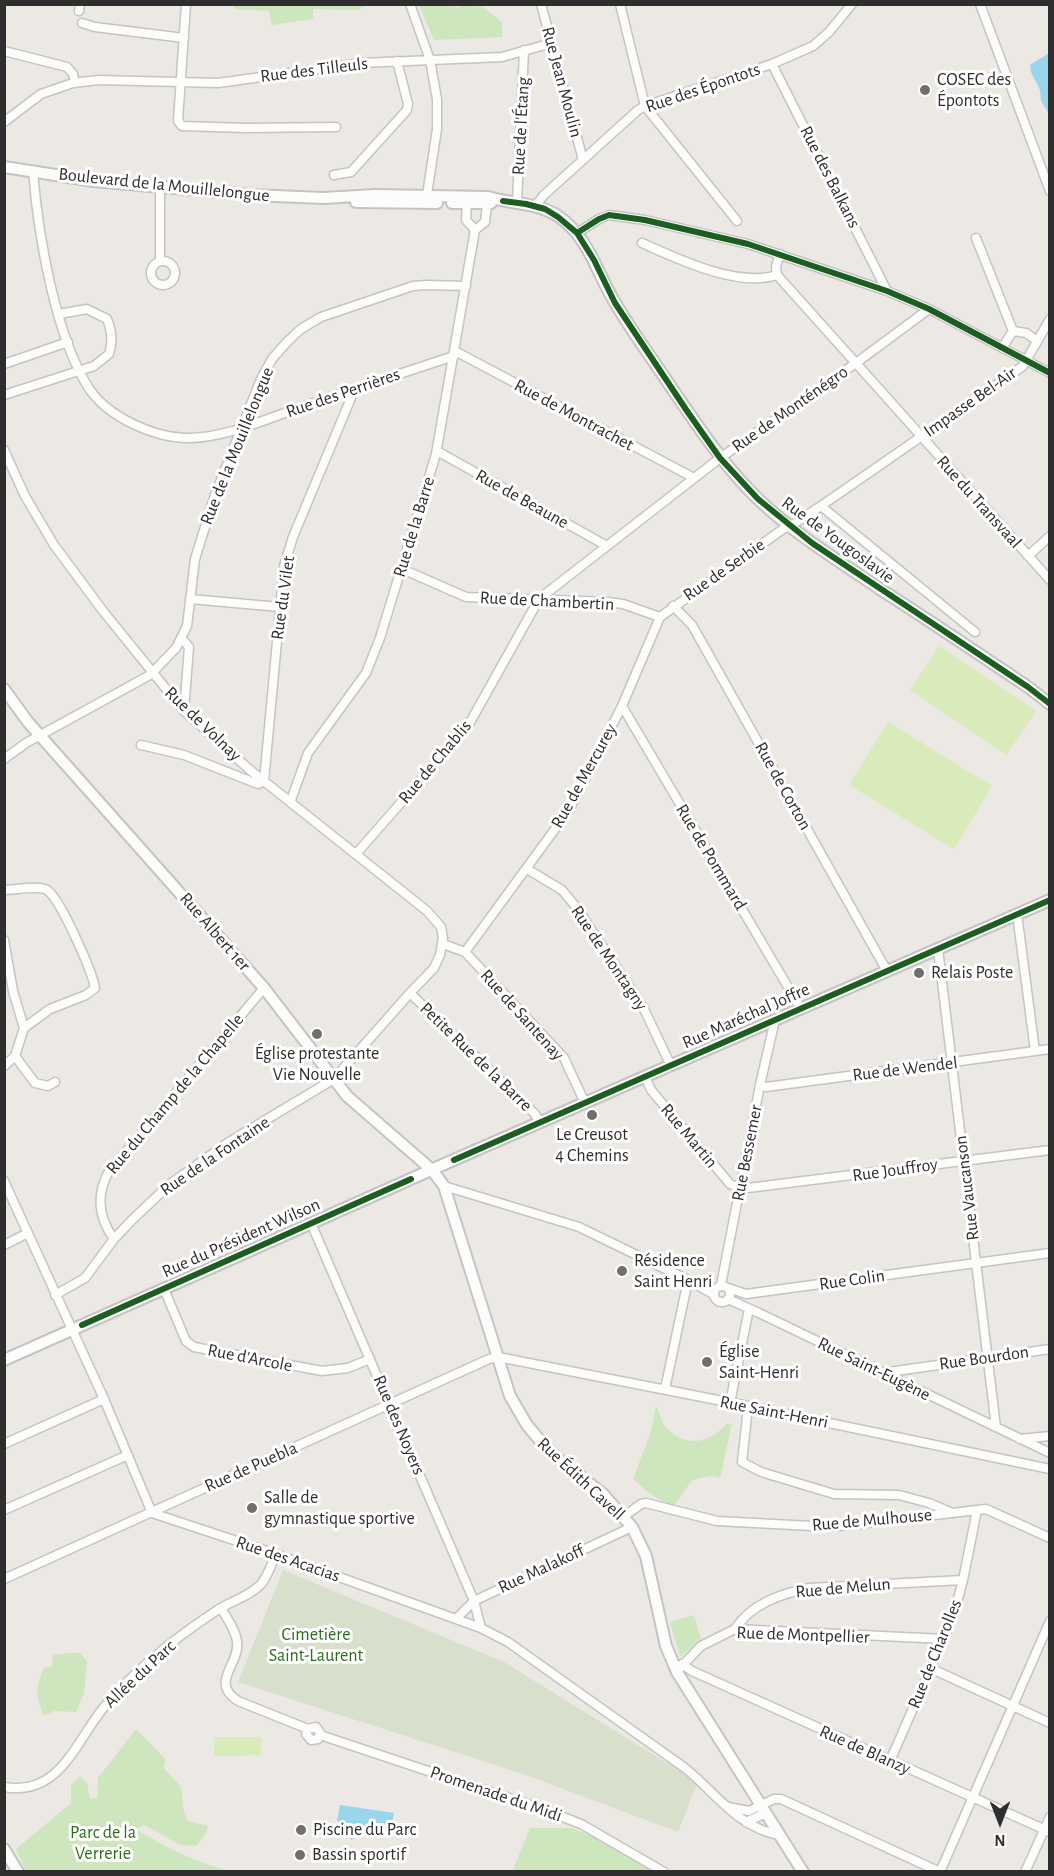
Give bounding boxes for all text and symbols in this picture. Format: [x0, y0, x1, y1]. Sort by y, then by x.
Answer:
street label: Rue Jean Moulin [537, 24, 587, 140]
street label: Rue des Tilleuls [259, 53, 369, 87]
street label: Rue des Épontots [643, 58, 763, 118]
place label: COSEC des Épontots [937, 69, 1011, 112]
street label: Rue de l'Étang [508, 76, 534, 176]
marker: COSEC des Épontots [918, 83, 932, 97]
street label: Rue des Balkans [795, 122, 865, 232]
street label: Boulevard de la Mouillelongue [57, 163, 271, 207]
street label: Rue de Monténégro [728, 361, 852, 457]
street label: Impasse Bel-Air [919, 362, 1021, 442]
street label: Rue des Perrières [283, 363, 403, 423]
street label: Rue de la Mouillelongue [195, 364, 279, 528]
street label: Rue de Montrachet [510, 374, 638, 456]
street label: Rue du Transvaal [932, 451, 1026, 553]
street label: Rue de Beaune [472, 465, 572, 533]
street label: Rue de la Barre [388, 474, 440, 580]
street label: Rue de Yougoslavie [777, 492, 899, 588]
street label: Rue de Serbie [679, 534, 769, 606]
street label: Rue du Vilet [266, 555, 300, 641]
street label: Rue de Chambertin [479, 587, 615, 615]
street label: Rue de Volnay [160, 682, 246, 766]
street label: Rue de Chablis [394, 716, 476, 808]
street label: Rue de Mercurey [546, 720, 622, 832]
street label: Rue de Corton [750, 738, 816, 834]
street label: Rue de Pommard [671, 800, 751, 914]
street label: Rue Albert 1er [175, 888, 255, 976]
street label: Rue de Montagny [566, 901, 652, 1015]
place label: Relais Poste [931, 962, 1013, 984]
street label: Rue de Santenay [475, 965, 569, 1065]
marker: Relais Poste [912, 966, 926, 980]
street label: Rue Maréchal Joffre [679, 978, 813, 1054]
street label: Petite Rue de la Barre [415, 998, 537, 1116]
street label: Rue du Champ de la Chapelle [102, 1009, 248, 1179]
marker: Église protestante Vie Nouvelle [310, 1027, 324, 1041]
place label: Église protestante Vie Nouvelle [255, 1043, 379, 1086]
street label: Rue de Wendel [851, 1052, 959, 1086]
street label: Rue Martin [656, 1099, 722, 1173]
street label: Rue Bessemer [727, 1103, 767, 1203]
marker: Le Creusot 4 Chemins [585, 1108, 599, 1122]
street label: Rue de la Fontaine [156, 1111, 274, 1201]
place label: Le Creusot 4 Chemins [555, 1124, 629, 1166]
street label: Rue Vaucanson [950, 1134, 984, 1242]
street label: Rue Jouffroy [851, 1153, 939, 1187]
street label: Rue du Président Wilson [159, 1193, 323, 1283]
place label: Résidence Saint Henri [634, 1250, 712, 1292]
marker: Résidence Saint Henri [615, 1264, 629, 1278]
street label: Rue Colin [818, 1265, 886, 1295]
street label: Rue Saint-Eugène [814, 1332, 934, 1406]
street label: Rue d'Arcole [206, 1339, 294, 1377]
place label: Église Saint-Henri [719, 1341, 799, 1384]
street label: Rue Bourdon [938, 1341, 1030, 1375]
marker: Église Saint-Henri [700, 1355, 714, 1369]
street label: Rue des Noyers [368, 1372, 430, 1478]
street label: Rue Saint-Henri [718, 1391, 830, 1433]
street label: Rue Édith Cavell [533, 1433, 629, 1525]
street label: Rue de Puebla [201, 1437, 301, 1497]
place label: Salle de gymnastique sportive [264, 1487, 415, 1530]
marker: Salle de gymnastique sportive [245, 1501, 259, 1515]
street label: Rue de Mulhouse [811, 1504, 933, 1536]
street label: Rue des Acacias [233, 1531, 343, 1587]
street label: Rue Malakoff [495, 1540, 587, 1598]
street label: Rue de Melun [794, 1573, 892, 1603]
street label: Rue de Charolles [903, 1596, 967, 1712]
street label: Rue de Montpellier [736, 1622, 870, 1648]
park label: Cimetière Saint-Laurent [269, 1624, 363, 1666]
street label: Allée du Parc [100, 1635, 180, 1713]
street label: Rue de Blanzy [816, 1720, 914, 1780]
street label: Promenade du Midi [427, 1761, 565, 1827]
north arrow [970, 1792, 1030, 1852]
place label: Piscine du Parc [313, 1819, 416, 1841]
park label: Parc de la Verrerie [70, 1822, 136, 1864]
marker: Piscine du Parc [294, 1823, 308, 1837]
text: N [994, 1832, 1006, 1848]
place label: Bassin sportif [312, 1844, 406, 1866]
marker: Bassin sportif [293, 1848, 307, 1862]

